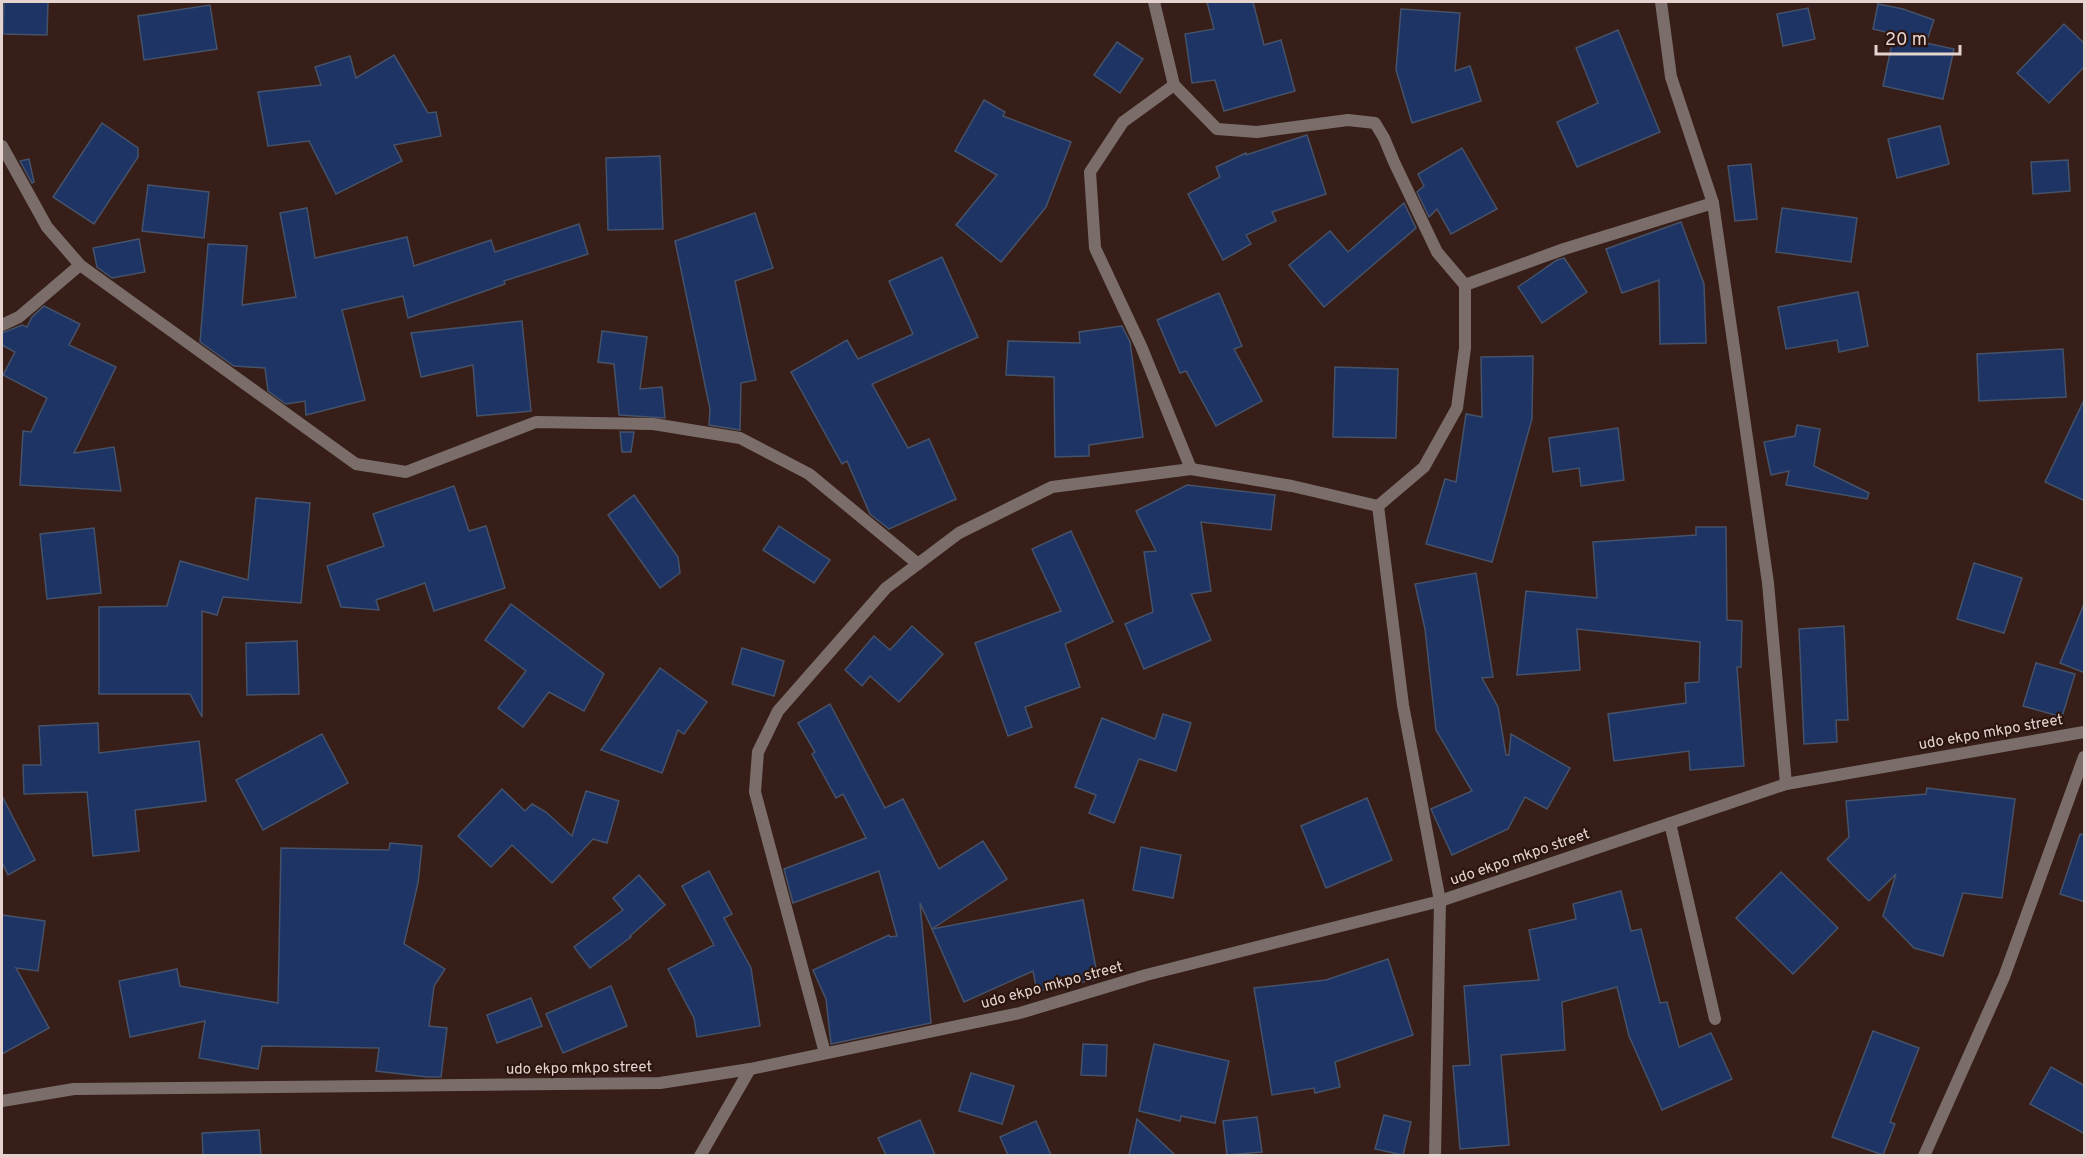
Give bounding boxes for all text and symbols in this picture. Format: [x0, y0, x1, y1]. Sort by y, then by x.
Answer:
scale bar [1876, 18, 1960, 56]
text: 20 m [1885, 29, 1927, 52]
street label: udo ekpo mkpo street [1917, 711, 2065, 755]
street label: udo ekpo mkpo street [1448, 825, 1592, 891]
street label: udo ekpo mkpo street [979, 958, 1125, 1014]
street label: udo ekpo mkpo street [506, 1058, 652, 1080]

